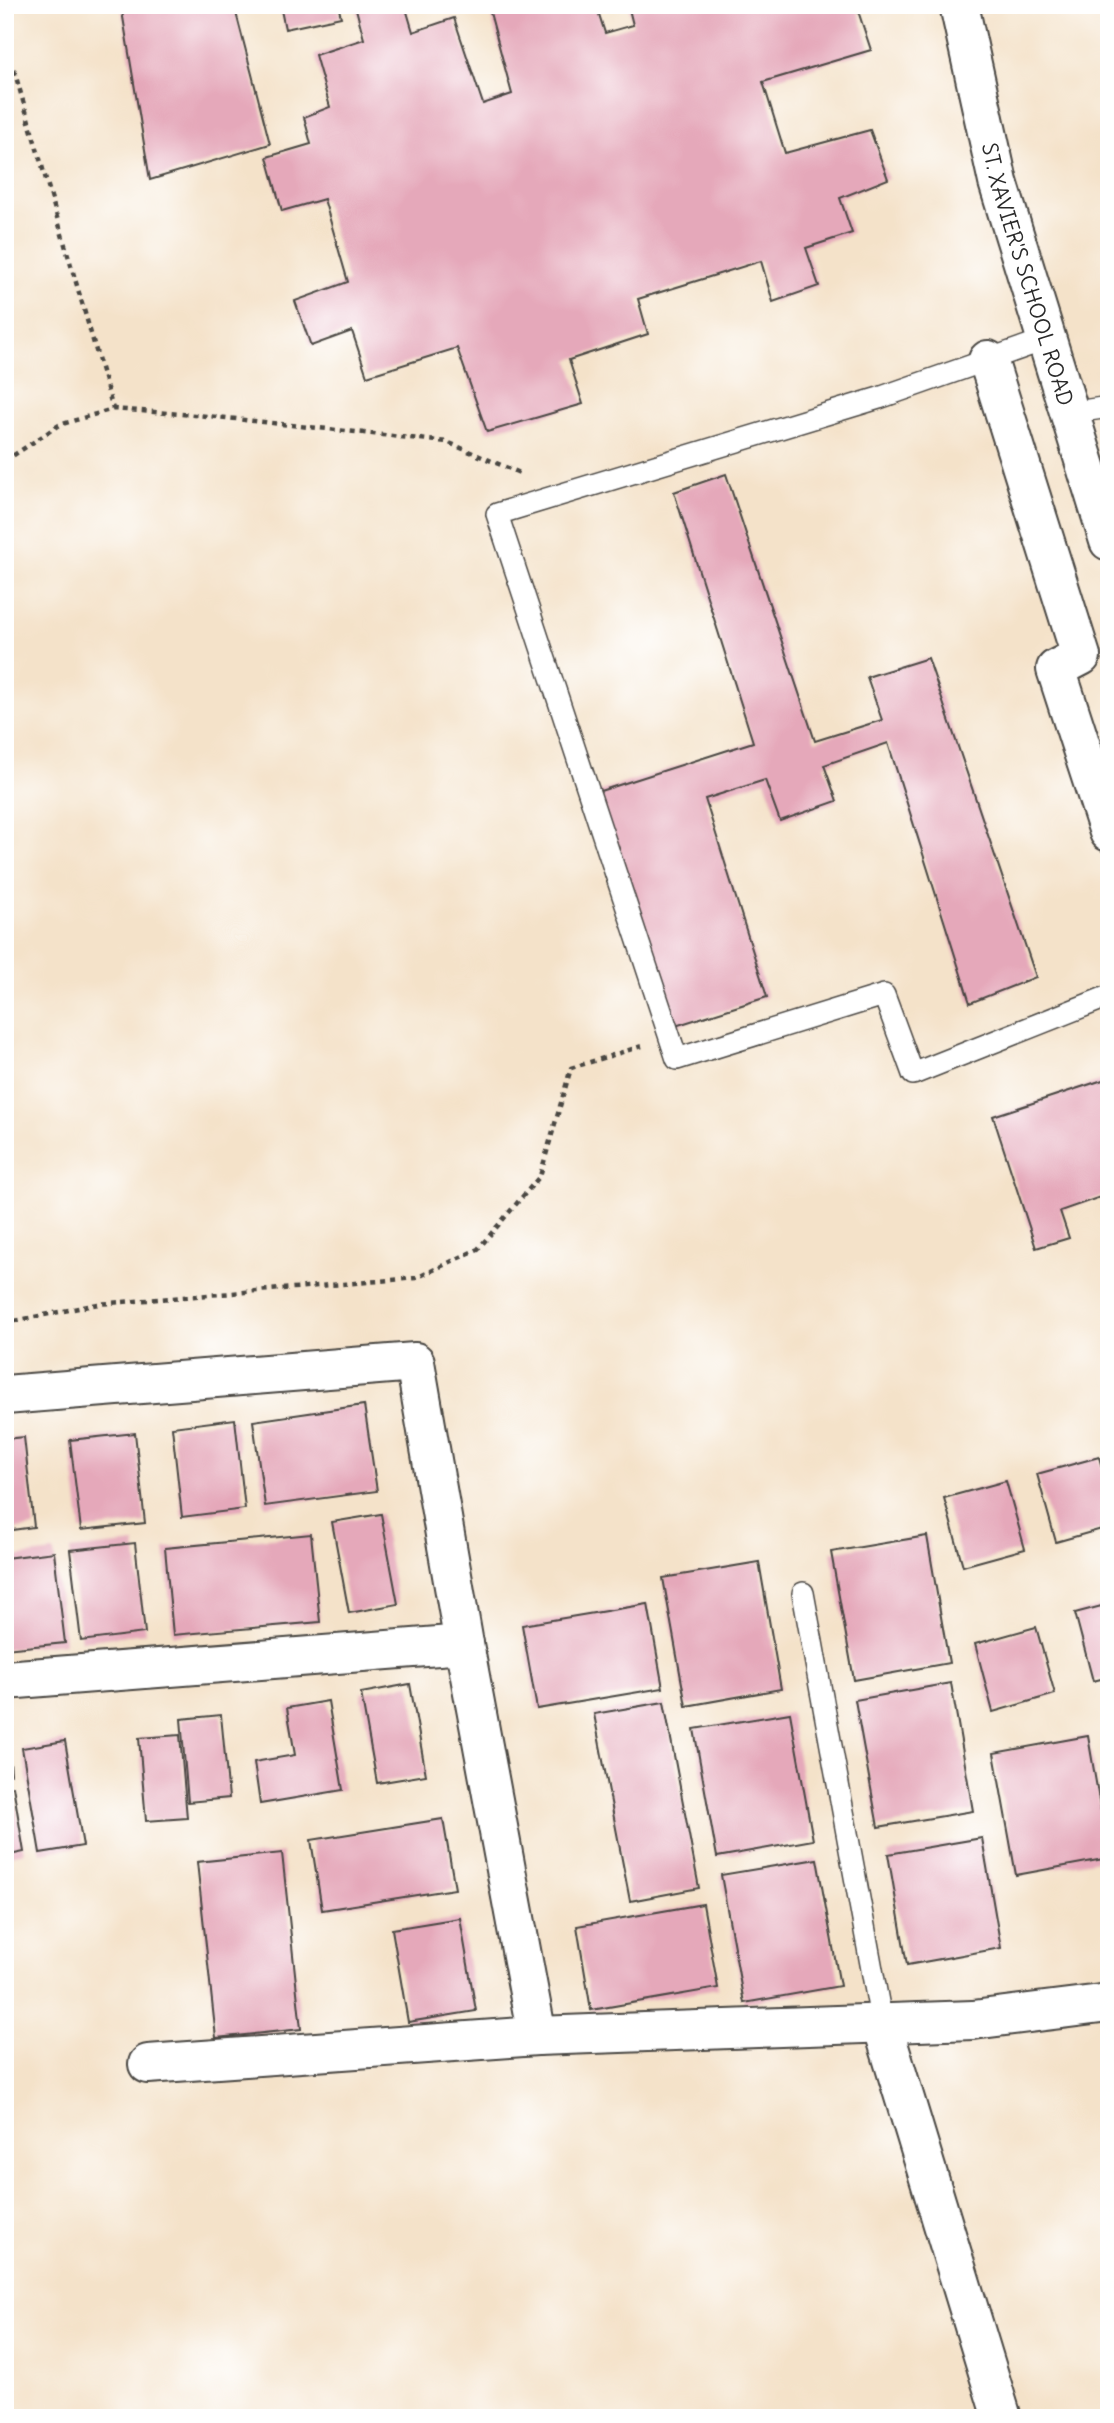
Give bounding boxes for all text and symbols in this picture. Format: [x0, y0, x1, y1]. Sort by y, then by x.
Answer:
street label: ST. XAVIER'S SCHOOL ROAD [976, 140, 1080, 409]

